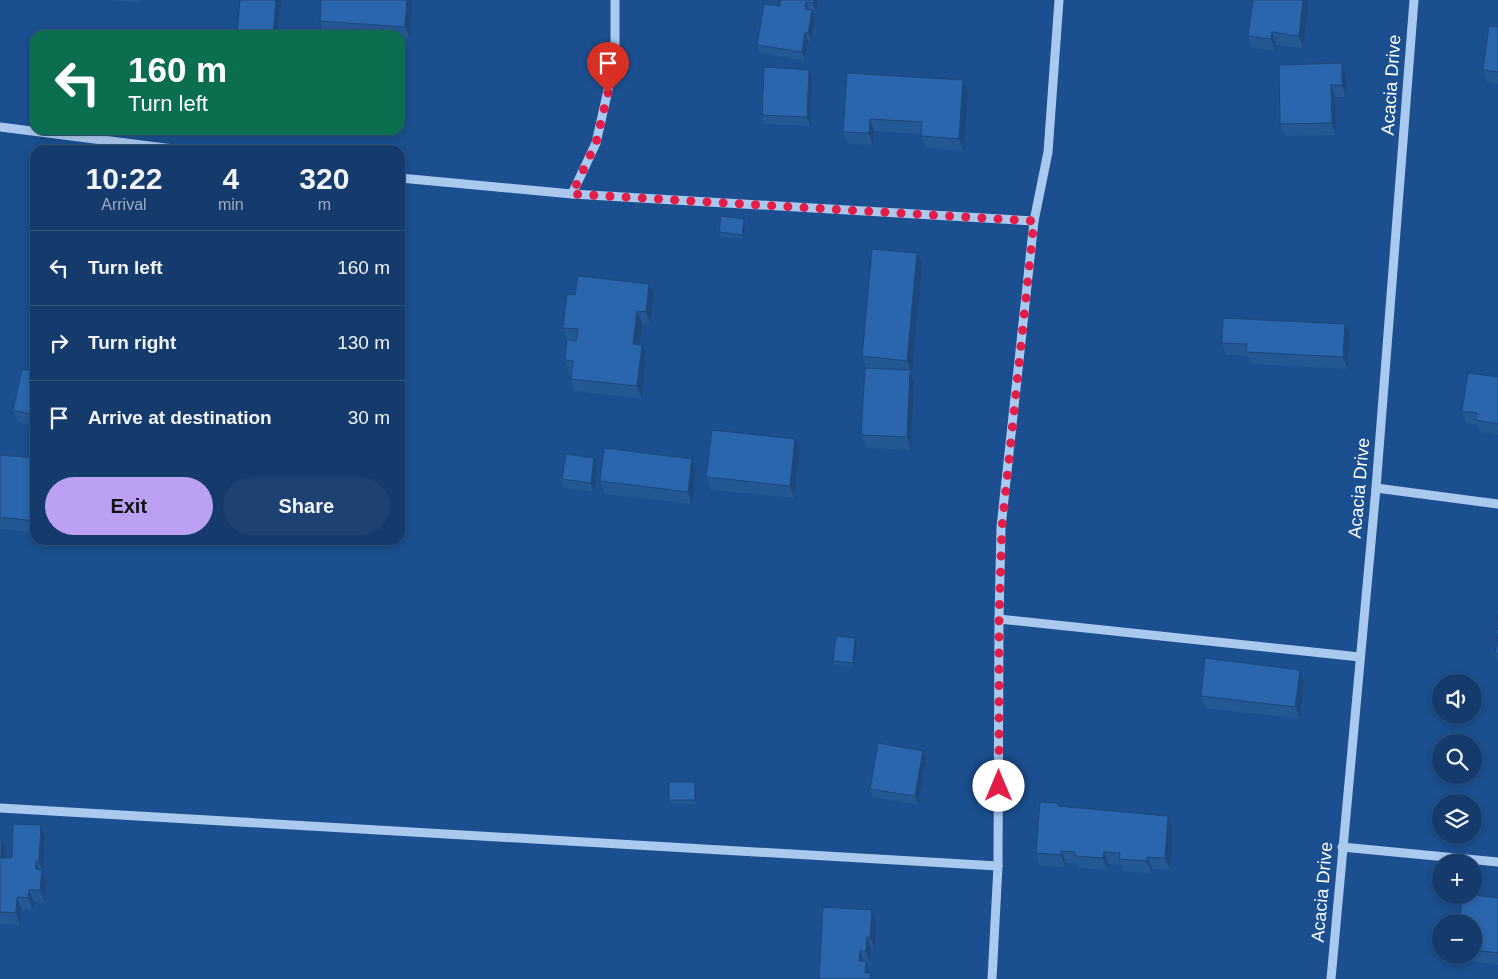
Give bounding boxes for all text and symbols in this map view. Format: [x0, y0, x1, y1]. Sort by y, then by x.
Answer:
street label: Acacia Drive [1378, 34, 1404, 136]
pin [587, 42, 629, 93]
icon: arrive [594, 49, 622, 77]
icon: left [45, 50, 110, 115]
text: 160 m [128, 50, 227, 89]
text: Turn left [128, 91, 208, 116]
text: 10:22 [86, 162, 162, 195]
text: 4 [222, 162, 239, 195]
text: 320 [299, 162, 349, 195]
text: Arrival [101, 196, 147, 213]
text: min [218, 196, 244, 213]
text: m [318, 196, 331, 213]
icon: left [45, 254, 73, 282]
text: Turn left [88, 257, 163, 278]
text: 160 m [337, 257, 390, 278]
icon: right [45, 329, 73, 357]
text: Turn right [88, 332, 176, 353]
text: 130 m [337, 332, 390, 353]
icon: arrive [45, 404, 73, 432]
text: Arrive at destination [88, 407, 272, 428]
text: 30 m [348, 407, 390, 428]
street label: Acacia Drive [1345, 437, 1373, 539]
button: Exit [45, 477, 213, 535]
button: Share [223, 477, 390, 535]
map controls [1432, 674, 1482, 964]
button: sound [1432, 674, 1482, 724]
button: search [1432, 734, 1482, 784]
position arrow [972, 759, 1024, 811]
button: layers [1432, 794, 1482, 844]
street label: Acacia Drive [1308, 841, 1336, 943]
button: + [1432, 854, 1482, 904]
button: − [1432, 914, 1482, 964]

